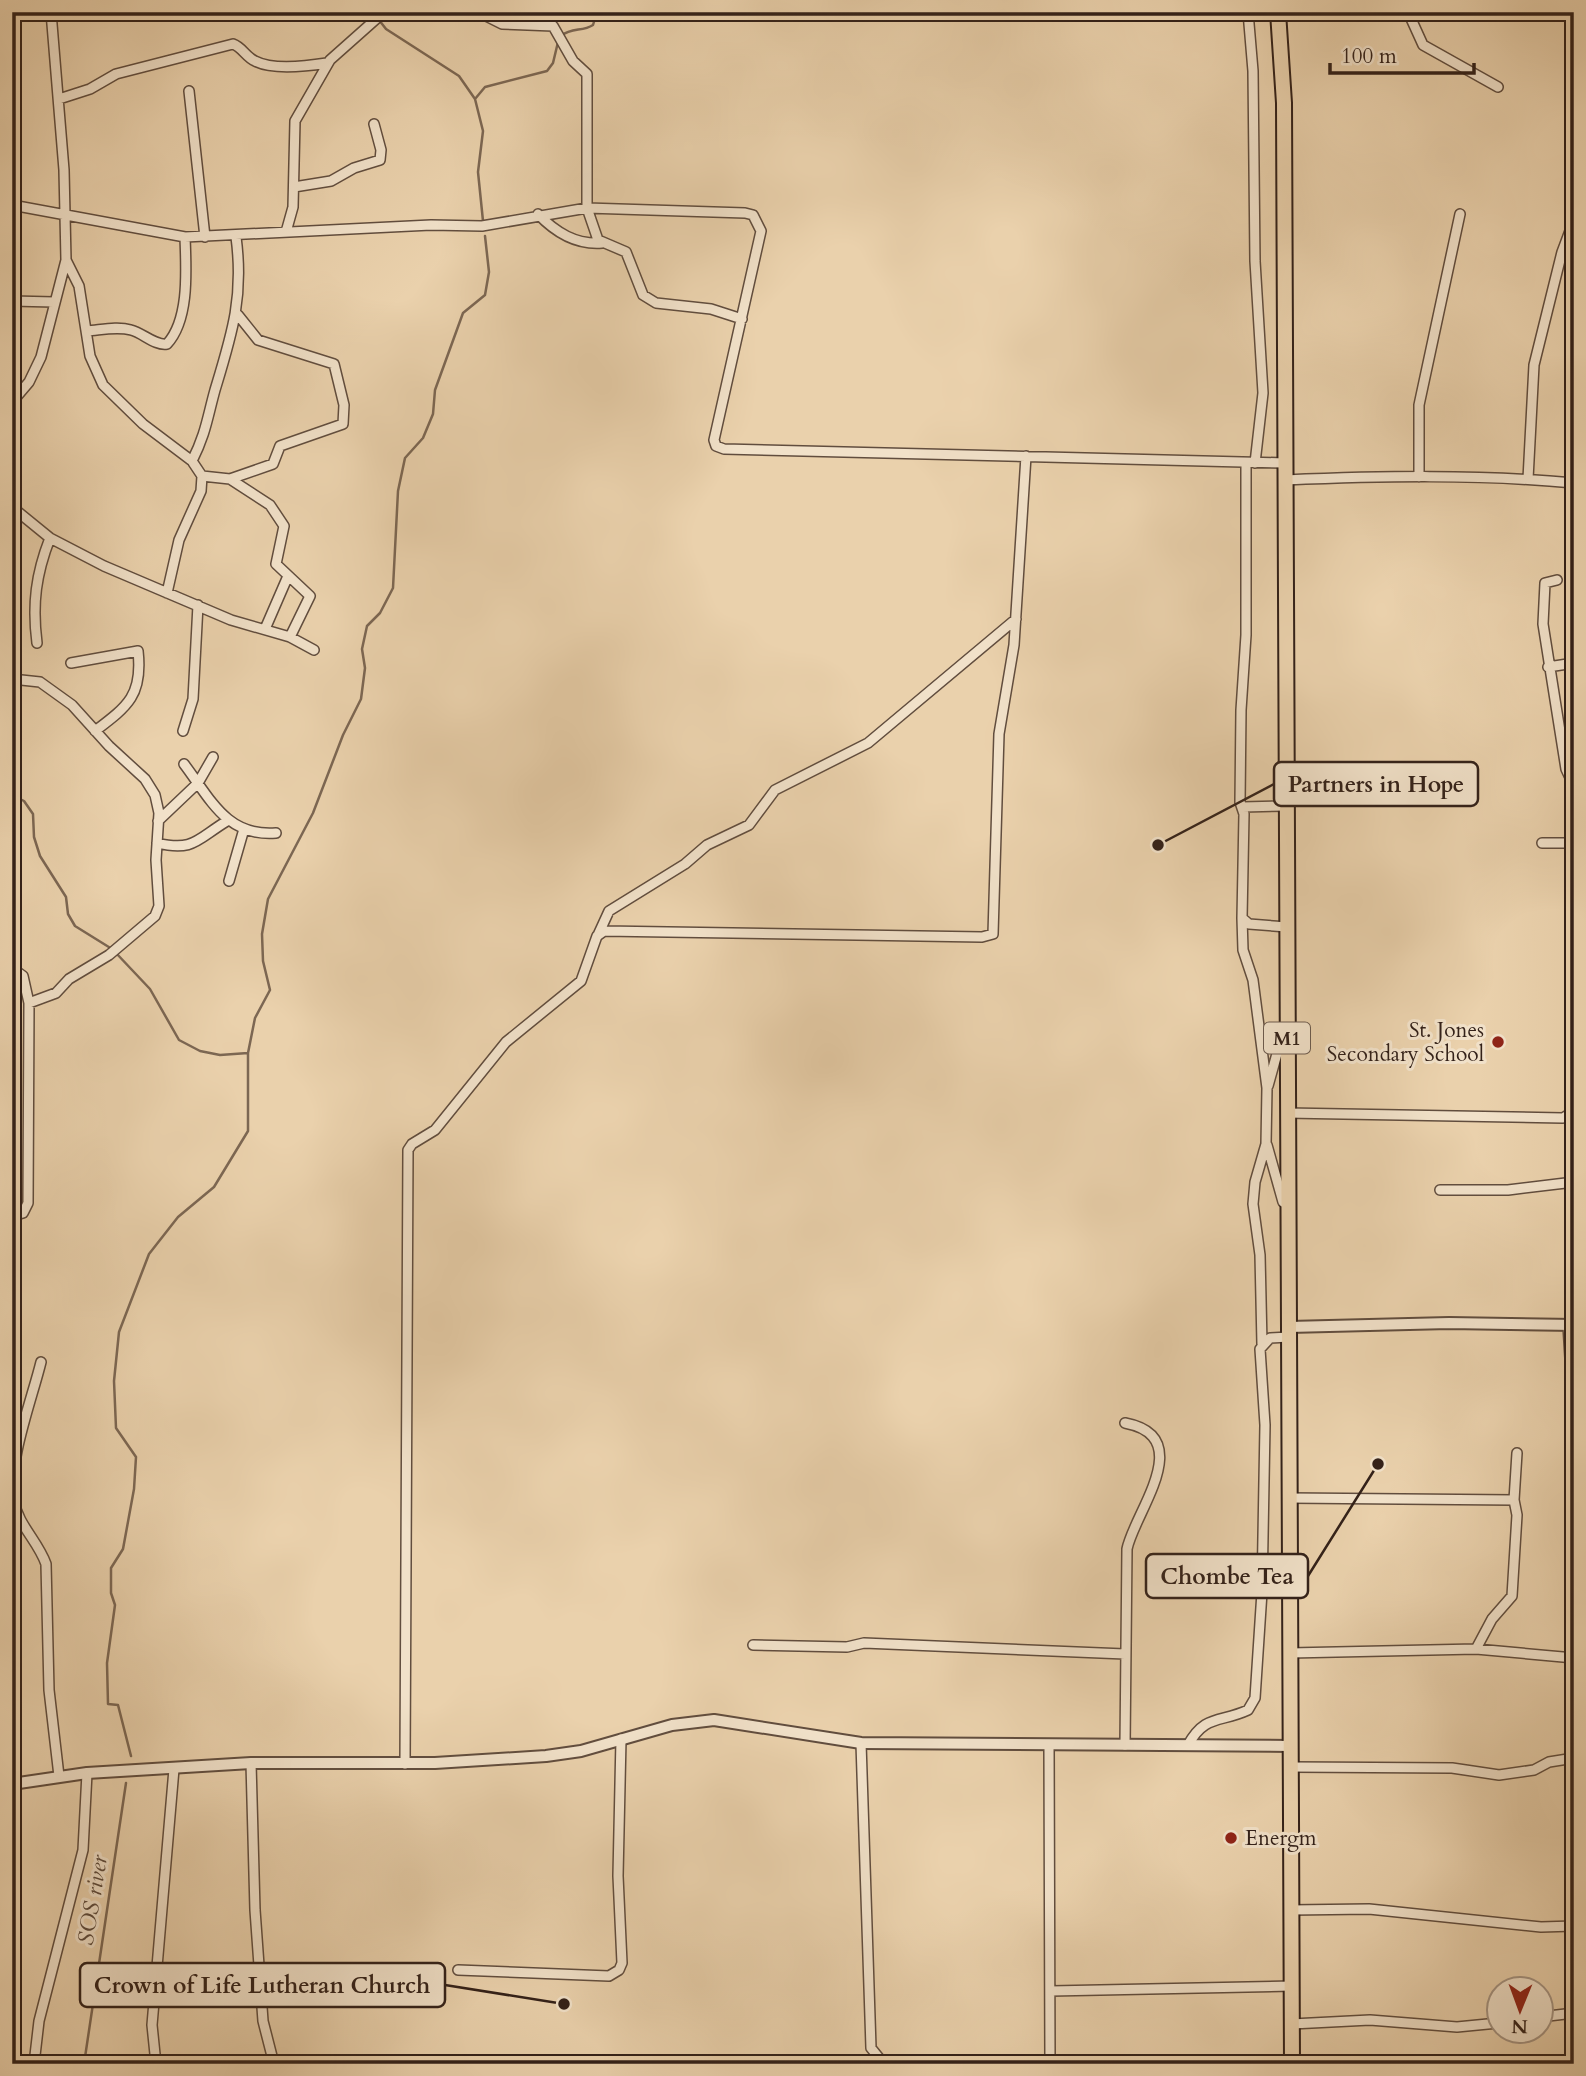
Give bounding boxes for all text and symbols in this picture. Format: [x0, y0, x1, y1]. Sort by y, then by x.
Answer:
scale bar [1330, 32, 1474, 76]
text: 100 m [1341, 42, 1397, 71]
callout: Partners in Hope [1274, 762, 1478, 806]
text: Partners in Hope [1288, 769, 1464, 800]
place label: St. Jones Secondary School [1327, 1016, 1484, 1069]
road number: M1 [1264, 1022, 1310, 1054]
marker: St. Jones Secondary School [1490, 1034, 1506, 1050]
callout: Chombe Tea [1146, 1554, 1308, 1598]
text: Chombe Tea [1160, 1561, 1294, 1592]
place label: Energm [1245, 1824, 1317, 1853]
marker: Energm [1223, 1830, 1239, 1846]
water label: SOS river [70, 1852, 115, 1947]
callout: Crown of Life Lutheran Church [80, 1963, 445, 2007]
text: Crown of Life Lutheran Church [94, 1970, 430, 2001]
north arrow [1484, 1974, 1554, 2044]
text: N [1511, 2013, 1528, 2039]

